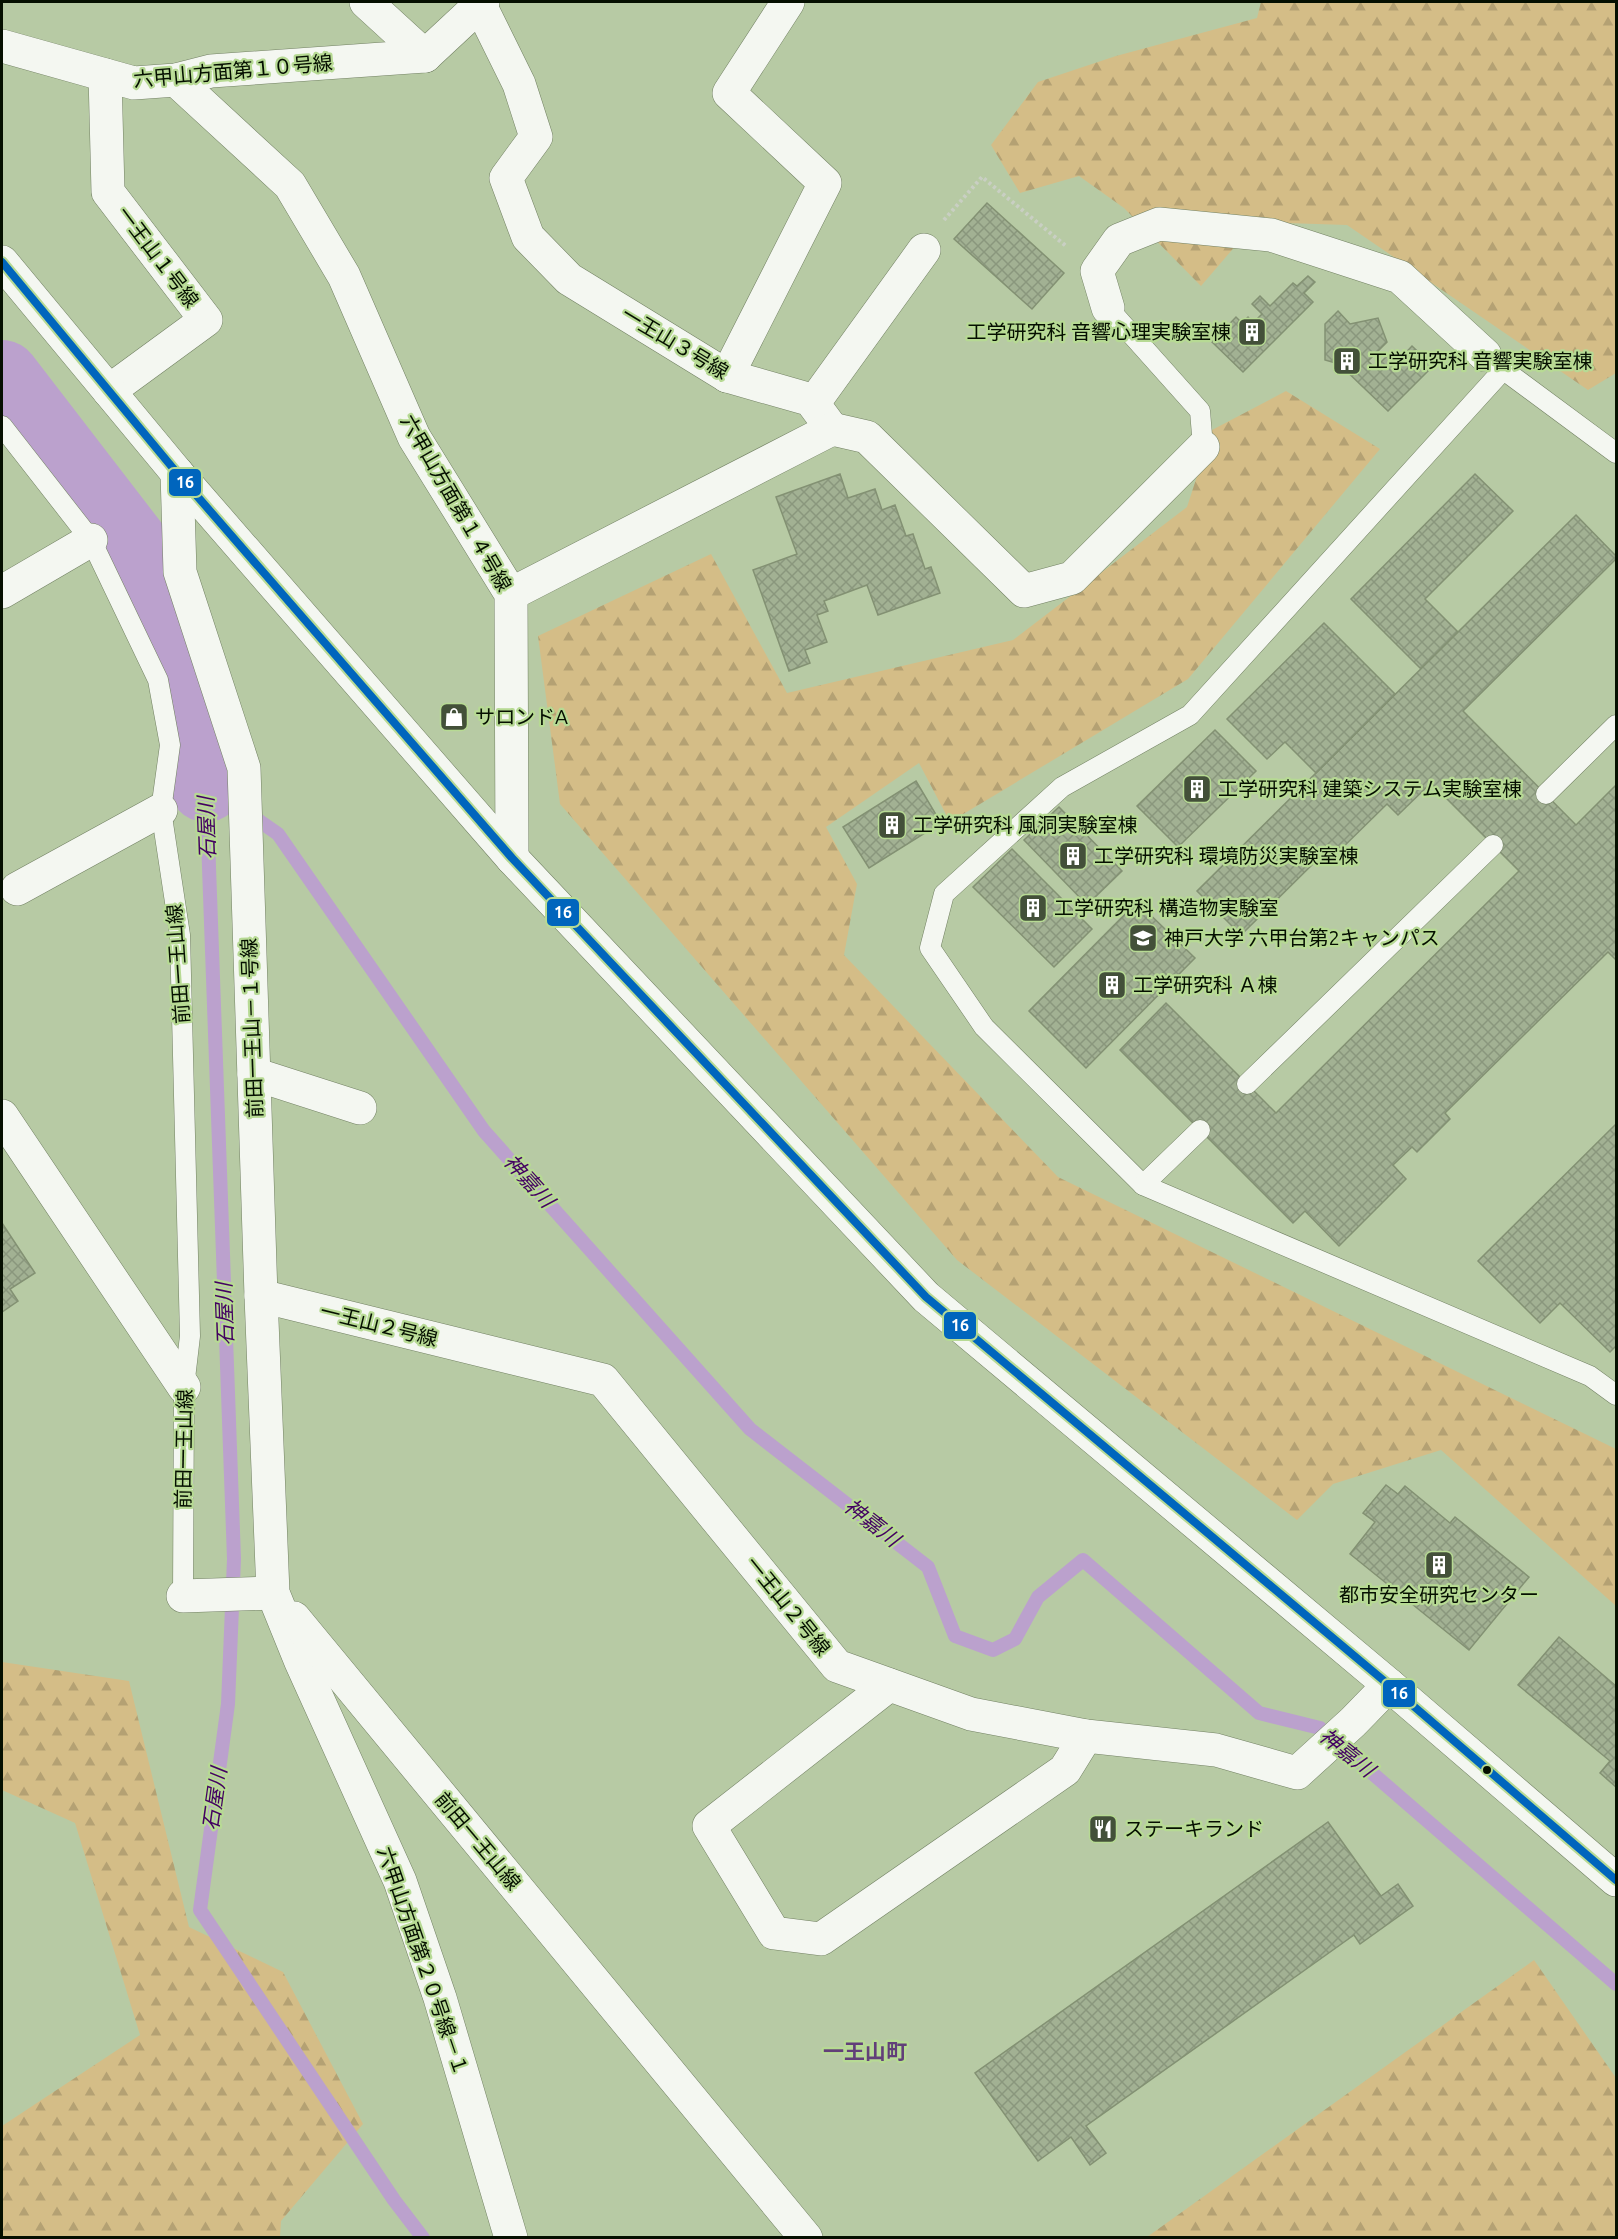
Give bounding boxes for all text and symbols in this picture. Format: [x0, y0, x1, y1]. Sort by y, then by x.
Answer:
street label: 六甲山方面第１０号線 [132, 50, 334, 91]
street label: 一王山１号線 [113, 202, 204, 312]
street label: 一王山３号線 [618, 302, 733, 383]
building icon: 工学研究科 音響心理実験室棟 [1236, 316, 1268, 348]
place label: 工学研究科 音響心理実験室棟 [966, 320, 1231, 343]
building icon: 工学研究科 音響実験室棟 [1331, 345, 1363, 377]
place label: 工学研究科 音響実験室棟 [1368, 349, 1593, 372]
street label: 六甲山方面第１４号線 [396, 410, 516, 595]
line badge: 16 [168, 468, 202, 497]
text: 16 [176, 473, 194, 491]
shop icon: サロンドA [438, 701, 470, 733]
place label: サロンドA [475, 705, 568, 728]
building icon: 工学研究科 建築システム実験室棟 [1181, 773, 1213, 805]
place label: 工学研究科 建築システム実験室棟 [1218, 777, 1522, 800]
water label: 石屋川 [193, 794, 219, 860]
building icon: 工学研究科 風洞実験室棟 [876, 809, 908, 841]
place label: 工学研究科 風洞実験室棟 [913, 813, 1138, 836]
building icon: 工学研究科 環境防災実験室棟 [1057, 840, 1089, 872]
place label: 工学研究科 環境防災実験室棟 [1094, 844, 1359, 867]
building icon: 工学研究科 構造物実験室 [1017, 892, 1049, 924]
place label: 工学研究科 構造物実験室 [1054, 896, 1279, 919]
line badge: 16 [546, 898, 580, 927]
street label: 前田一王山線 [162, 903, 193, 1025]
text: 16 [554, 903, 572, 921]
school or university icon: 神戸大学 六甲台第2キャンパス [1127, 922, 1159, 954]
place label: 神戸大学 六甲台第2キャンパス [1164, 926, 1440, 949]
street label: 前田一王山－１号線 [237, 938, 266, 1118]
building icon: 工学研究科 Ａ棟 [1096, 969, 1128, 1001]
place label: 工学研究科 Ａ棟 [1133, 973, 1278, 996]
water label: 神嘉川 [500, 1149, 561, 1213]
water label: 石屋川 [211, 1280, 237, 1346]
street label: 一王山２号線 [318, 1299, 440, 1350]
line badge: 16 [943, 1311, 977, 1340]
text: 16 [951, 1316, 969, 1334]
street label: 前田一王山線 [171, 1389, 196, 1509]
water label: 神嘉川 [840, 1493, 906, 1552]
building icon: 都市安全研究センター [1423, 1549, 1455, 1581]
street label: 一王山２号線 [742, 1552, 835, 1660]
place label: 都市安全研究センター [1339, 1583, 1539, 1606]
line badge: 16 [1382, 1679, 1416, 1708]
text: 16 [1390, 1684, 1408, 1702]
water label: 神嘉川 [1316, 1723, 1381, 1783]
water label: 石屋川 [198, 1764, 231, 1832]
unlabelled marker [1481, 1764, 1493, 1776]
street label: 前田一王山線 [431, 1787, 526, 1894]
restaurant icon: ステーキランド [1087, 1813, 1119, 1845]
place label: ステーキランド [1124, 1817, 1264, 1840]
street label: 六甲山方面第２０号線－１ [374, 1844, 473, 2078]
district label: 一王山町 [823, 2039, 907, 2063]

